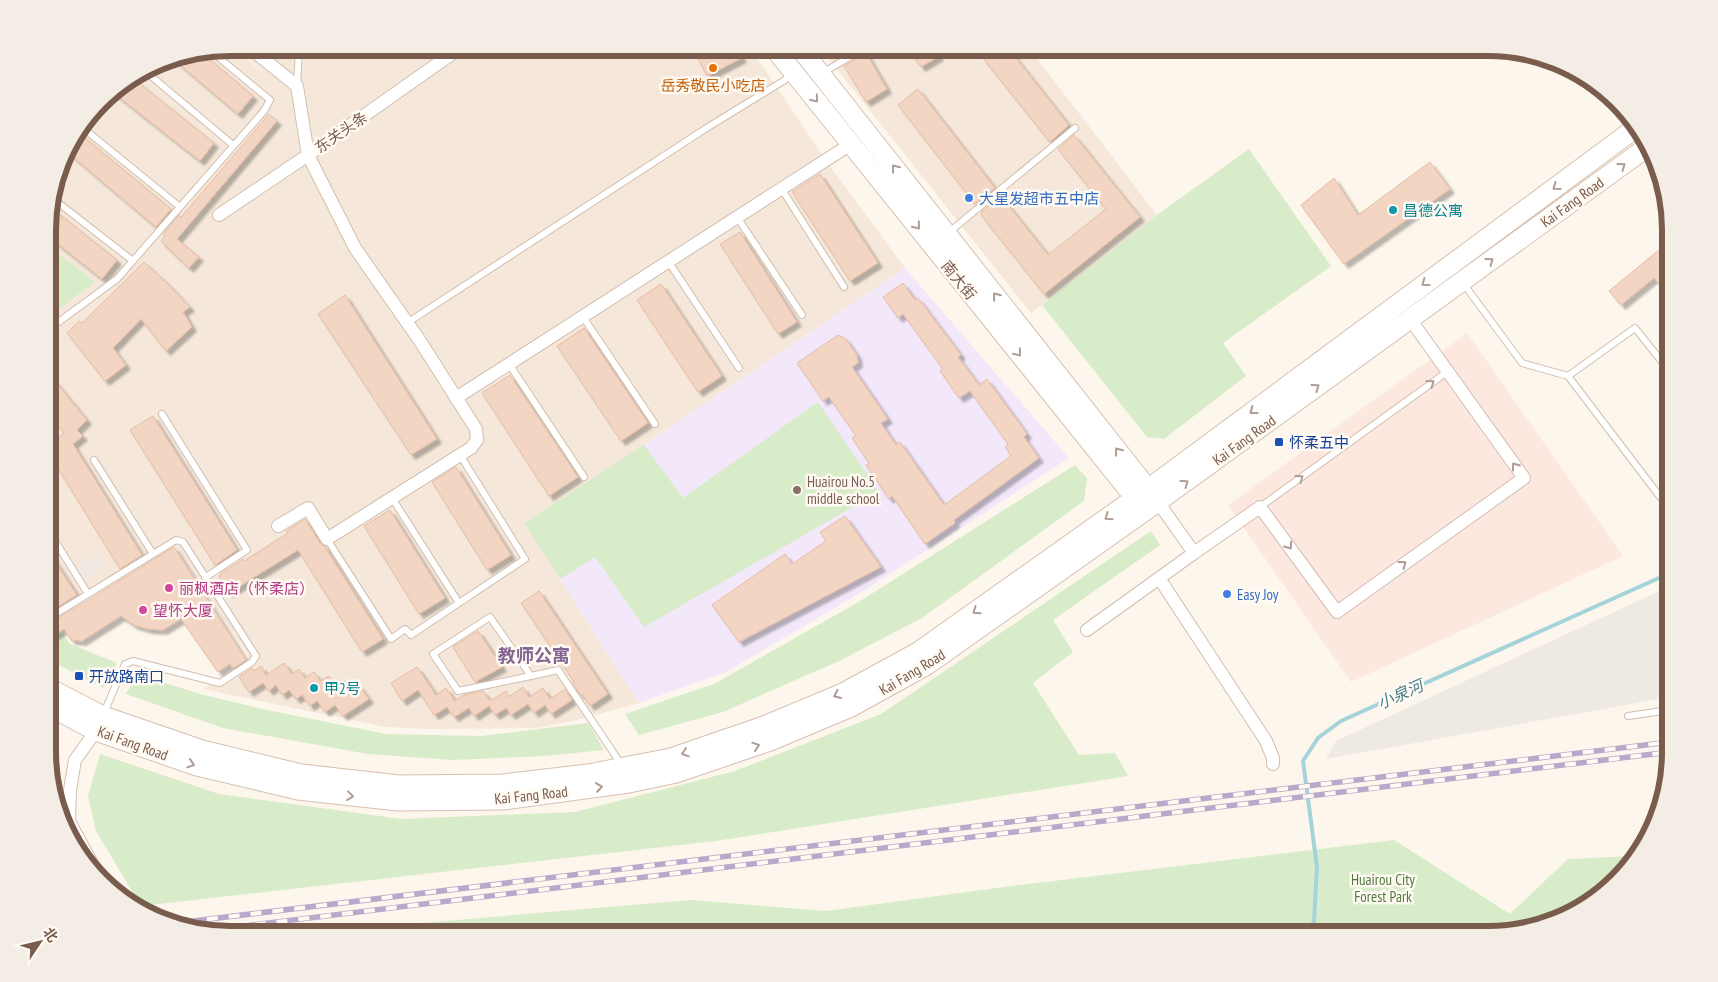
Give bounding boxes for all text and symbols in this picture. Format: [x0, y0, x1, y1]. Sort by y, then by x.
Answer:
marker: 岳秀敬民小吃店 [707, 62, 719, 74]
place label: 岳秀敬民小吃店 [660, 76, 766, 95]
one-way arrow [809, 94, 818, 103]
street label: 东关头条 [311, 107, 371, 157]
one-way arrow [1616, 163, 1625, 171]
one-way arrow [893, 165, 901, 174]
street label: Kai Fang Road [1537, 173, 1607, 231]
one-way arrow [1552, 181, 1562, 190]
place label: 大星发超市五中店 [979, 189, 1099, 208]
marker: 大星发超市五中店 [963, 192, 975, 204]
place label: 昌德公寓 [1403, 201, 1463, 220]
marker: 昌德公寓 [1387, 204, 1399, 216]
one-way arrow [911, 220, 919, 229]
street label: 南大街 [937, 257, 981, 303]
one-way arrow [1484, 258, 1494, 267]
one-way arrow [1422, 278, 1431, 286]
one-way arrow [993, 293, 1001, 302]
one-way arrow [1013, 347, 1021, 356]
one-way arrow [1425, 380, 1435, 389]
one-way arrow [1310, 384, 1320, 393]
one-way arrow [1250, 406, 1259, 414]
street label: Kai Fang Road [1209, 411, 1279, 469]
place label: 怀柔五中 [1289, 433, 1349, 452]
marker: 怀柔五中 [1273, 436, 1285, 448]
one-way arrow [1115, 448, 1123, 457]
one-way arrow [1512, 462, 1521, 472]
place label: Huairou No.5 middle school [807, 472, 880, 508]
one-way arrow [1294, 476, 1303, 484]
one-way arrow [1179, 480, 1189, 489]
marker: Huairou No.5 middle school [791, 484, 803, 496]
one-way arrow [1104, 511, 1114, 520]
one-way arrow [1283, 540, 1292, 550]
one-way arrow [1398, 561, 1407, 570]
place label: 丽枫酒店（怀柔店） [179, 579, 314, 598]
marker: 丽枫酒店（怀柔店） [163, 582, 175, 594]
place label: Easy Joy [1237, 585, 1279, 604]
marker: Easy Joy [1221, 588, 1233, 600]
place label: 望怀大厦 [153, 601, 213, 620]
marker: 望怀大厦 [137, 604, 149, 616]
one-way arrow [972, 605, 981, 614]
district label: 教师公寓 [498, 644, 570, 667]
street label: Kai Fang Road [876, 645, 948, 699]
place label: 开放路南口 [89, 667, 164, 686]
marker: 开放路南口 [73, 670, 85, 682]
water label: 小泉河 [1374, 674, 1429, 713]
place label: 甲2号 [324, 679, 361, 698]
marker: 甲2号 [308, 682, 320, 694]
one-way arrow [833, 689, 842, 700]
street label: Kai Fang Road [95, 721, 171, 765]
one-way arrow [751, 742, 759, 752]
one-way arrow [681, 747, 690, 757]
one-way arrow [187, 758, 195, 768]
street label: Kai Fang Road [493, 782, 569, 808]
one-way arrow [595, 783, 603, 793]
one-way arrow [347, 790, 355, 801]
park label: Huairou City Forest Park [1351, 870, 1415, 906]
north arrow [15, 917, 65, 967]
text: 北 [39, 924, 62, 945]

